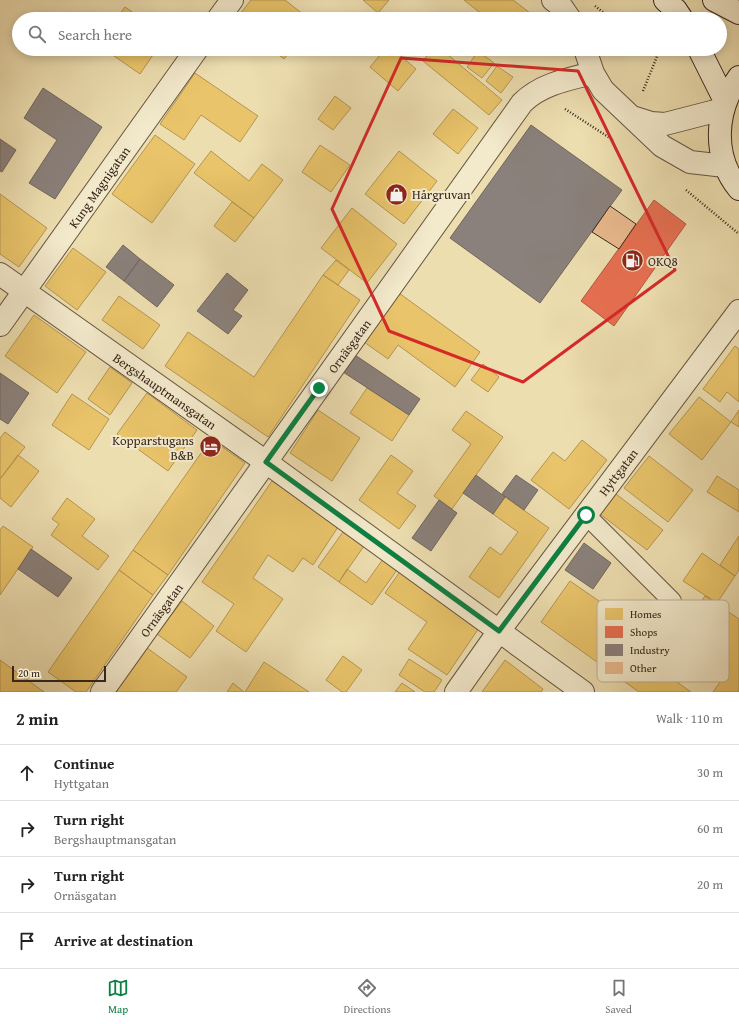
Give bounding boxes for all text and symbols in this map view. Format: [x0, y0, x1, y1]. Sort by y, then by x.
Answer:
search box [12, 12, 727, 56]
icon: search [26, 23, 48, 45]
text: Search here [58, 24, 132, 45]
street label: Kung Magnigatan [64, 142, 135, 232]
shop icon: Hårgruvan [383, 181, 409, 207]
place label: Hårgruvan [412, 185, 471, 204]
fuel station icon: OKQ8 [619, 248, 645, 274]
place label: OKQ8 [648, 252, 678, 271]
street label: Ornäsgatan [323, 315, 376, 377]
street label: Bergshauptmansgatan [109, 349, 221, 435]
route end [310, 379, 328, 397]
place label: Kopparstugans B&B [112, 431, 194, 465]
hotel icon: Kopparstugans B&B [197, 434, 223, 460]
street label: Hyttgatan [594, 444, 643, 500]
route start [577, 506, 595, 524]
street label: Ornäsgatan [135, 579, 188, 641]
legend [597, 600, 729, 682]
text: Homes [630, 606, 661, 622]
text: Shops [630, 624, 657, 640]
text: Industry [630, 642, 670, 658]
text: Other [630, 660, 657, 676]
scale bar [12, 664, 106, 683]
text: 20 m [18, 665, 40, 681]
text: 2 min [16, 706, 58, 731]
text: Walk · 110 m [656, 709, 723, 728]
text: Continue [54, 753, 115, 774]
icon: ahead [16, 762, 38, 784]
text: 30 m [697, 763, 723, 782]
text: Hyttgatan [54, 774, 109, 793]
text: Turn right [54, 809, 125, 830]
icon: right [16, 818, 38, 840]
text: 60 m [697, 819, 723, 838]
text: Bergshauptmansgatan [54, 830, 176, 849]
text: Turn right [54, 865, 125, 886]
icon: right [16, 874, 38, 896]
text: 20 m [697, 875, 723, 894]
text: Ornäsgatan [54, 886, 117, 905]
icon: arrive [16, 930, 38, 952]
text: Arrive at destination [54, 930, 193, 951]
tab: Map [107, 977, 129, 1017]
tab: Directions [344, 977, 391, 1017]
tab: Saved [605, 977, 632, 1017]

